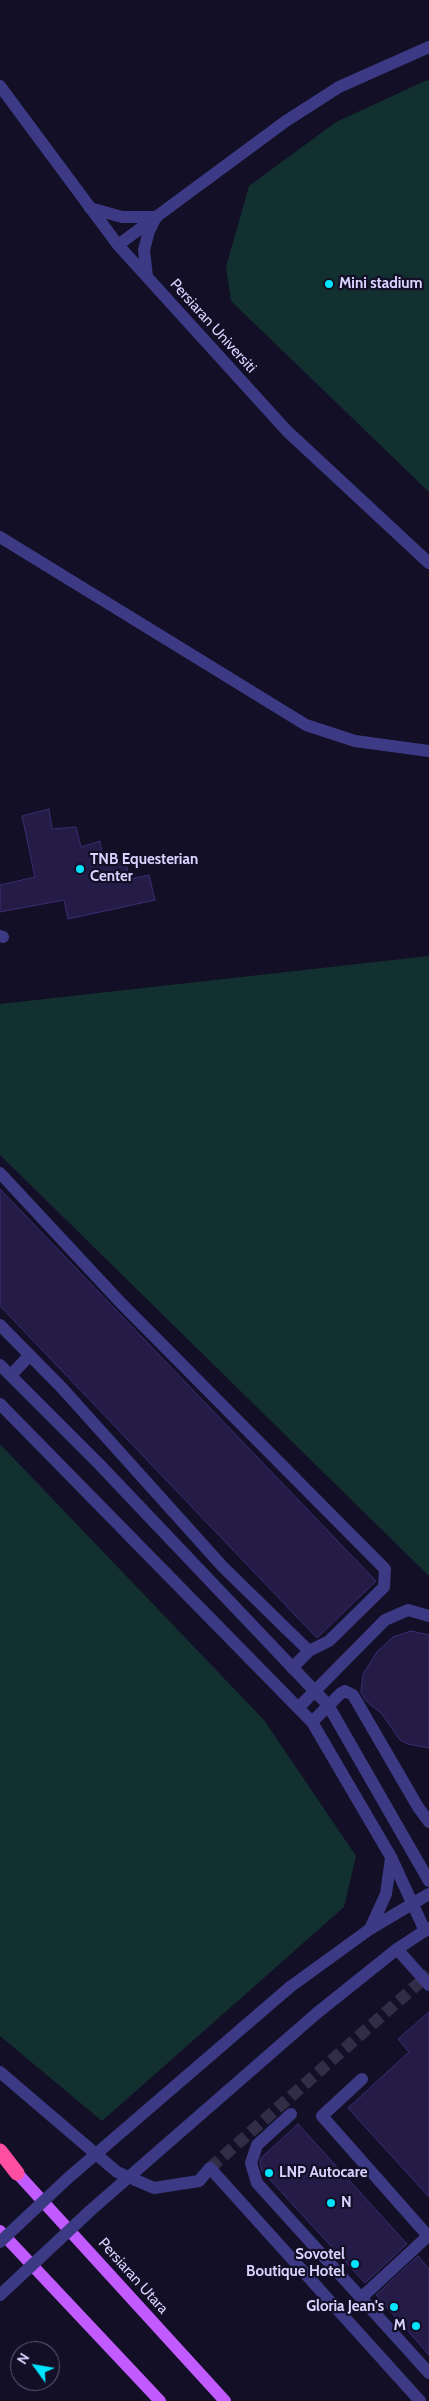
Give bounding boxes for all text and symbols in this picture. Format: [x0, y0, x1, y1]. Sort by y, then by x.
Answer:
street label: Persiaran Universiti [166, 275, 260, 377]
place label: Mini stadium [339, 275, 423, 293]
marker: Mini stadium [323, 278, 335, 290]
place label: TNB Equesterian Center [90, 851, 198, 886]
marker: TNB Equesterian Center [74, 863, 86, 875]
place label: LNP Autocare [279, 2164, 367, 2182]
marker: LNP Autocare [263, 2167, 275, 2179]
place label: N [341, 2194, 352, 2212]
marker: N [325, 2197, 337, 2209]
street label: Persiaran Utara [94, 2234, 172, 2318]
place label: Sovotel Boutique Hotel [246, 2246, 345, 2281]
marker: Sovotel Boutique Hotel [349, 2258, 361, 2270]
place label: Gloria Jean's [306, 2298, 384, 2316]
marker: Gloria Jean's [388, 2301, 400, 2313]
place label: M [394, 2317, 406, 2335]
marker: M [410, 2320, 422, 2332]
north arrow [10, 2341, 60, 2391]
text: N [13, 2350, 33, 2368]

